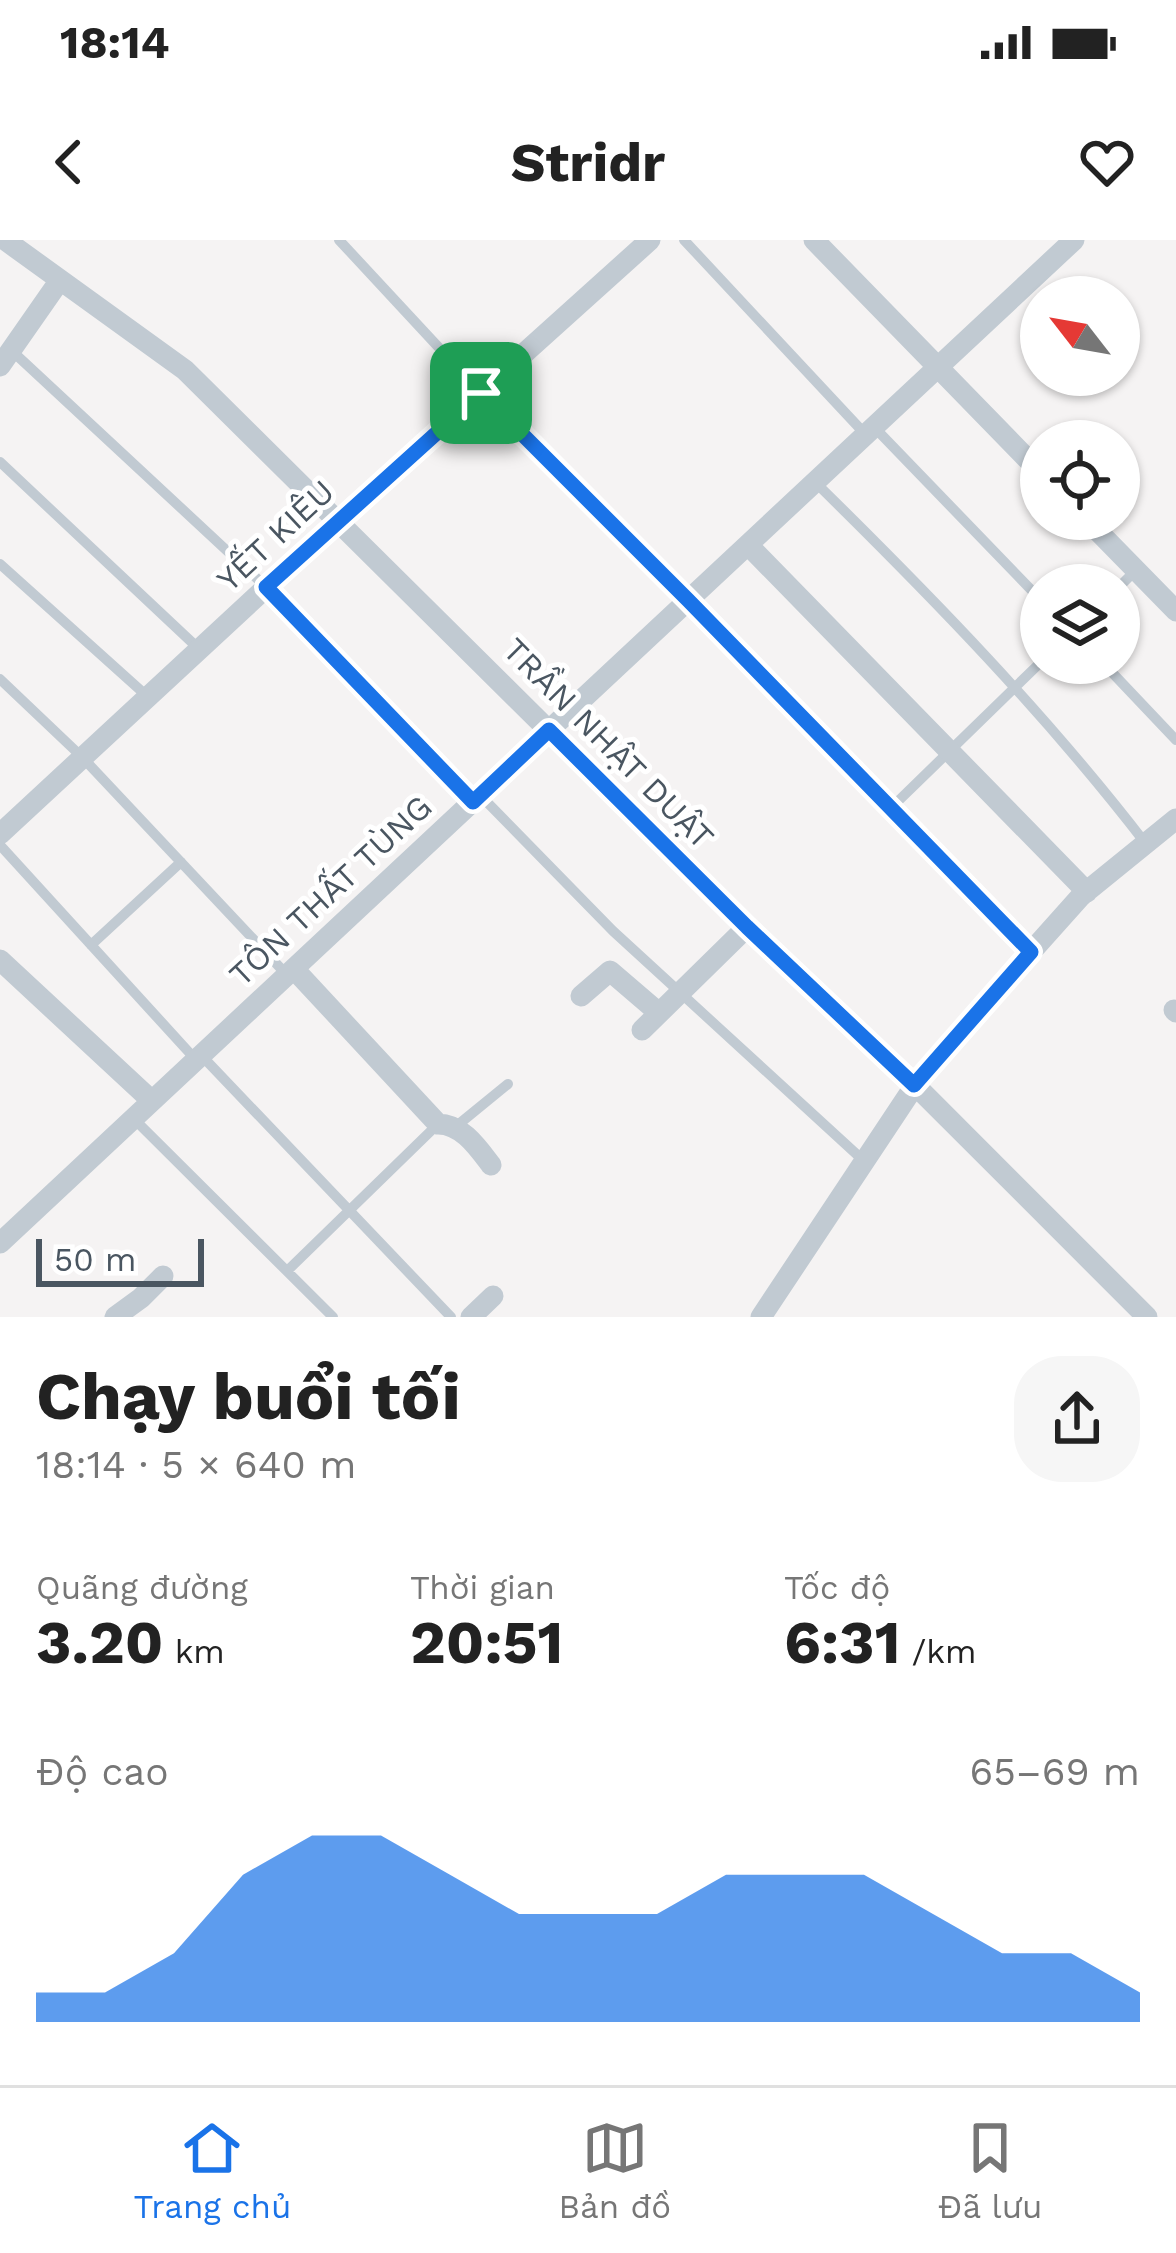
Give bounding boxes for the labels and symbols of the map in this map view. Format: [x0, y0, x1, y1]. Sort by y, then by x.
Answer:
north arrow [1020, 276, 1140, 396]
pin [430, 342, 532, 444]
street label: YẾT KIÊU [208, 470, 342, 599]
street label: TRẦN NHẬT DUẬT [495, 629, 723, 857]
street label: TÔN THẤT TÙNG [220, 785, 440, 994]
scale bar [36, 1233, 204, 1286]

